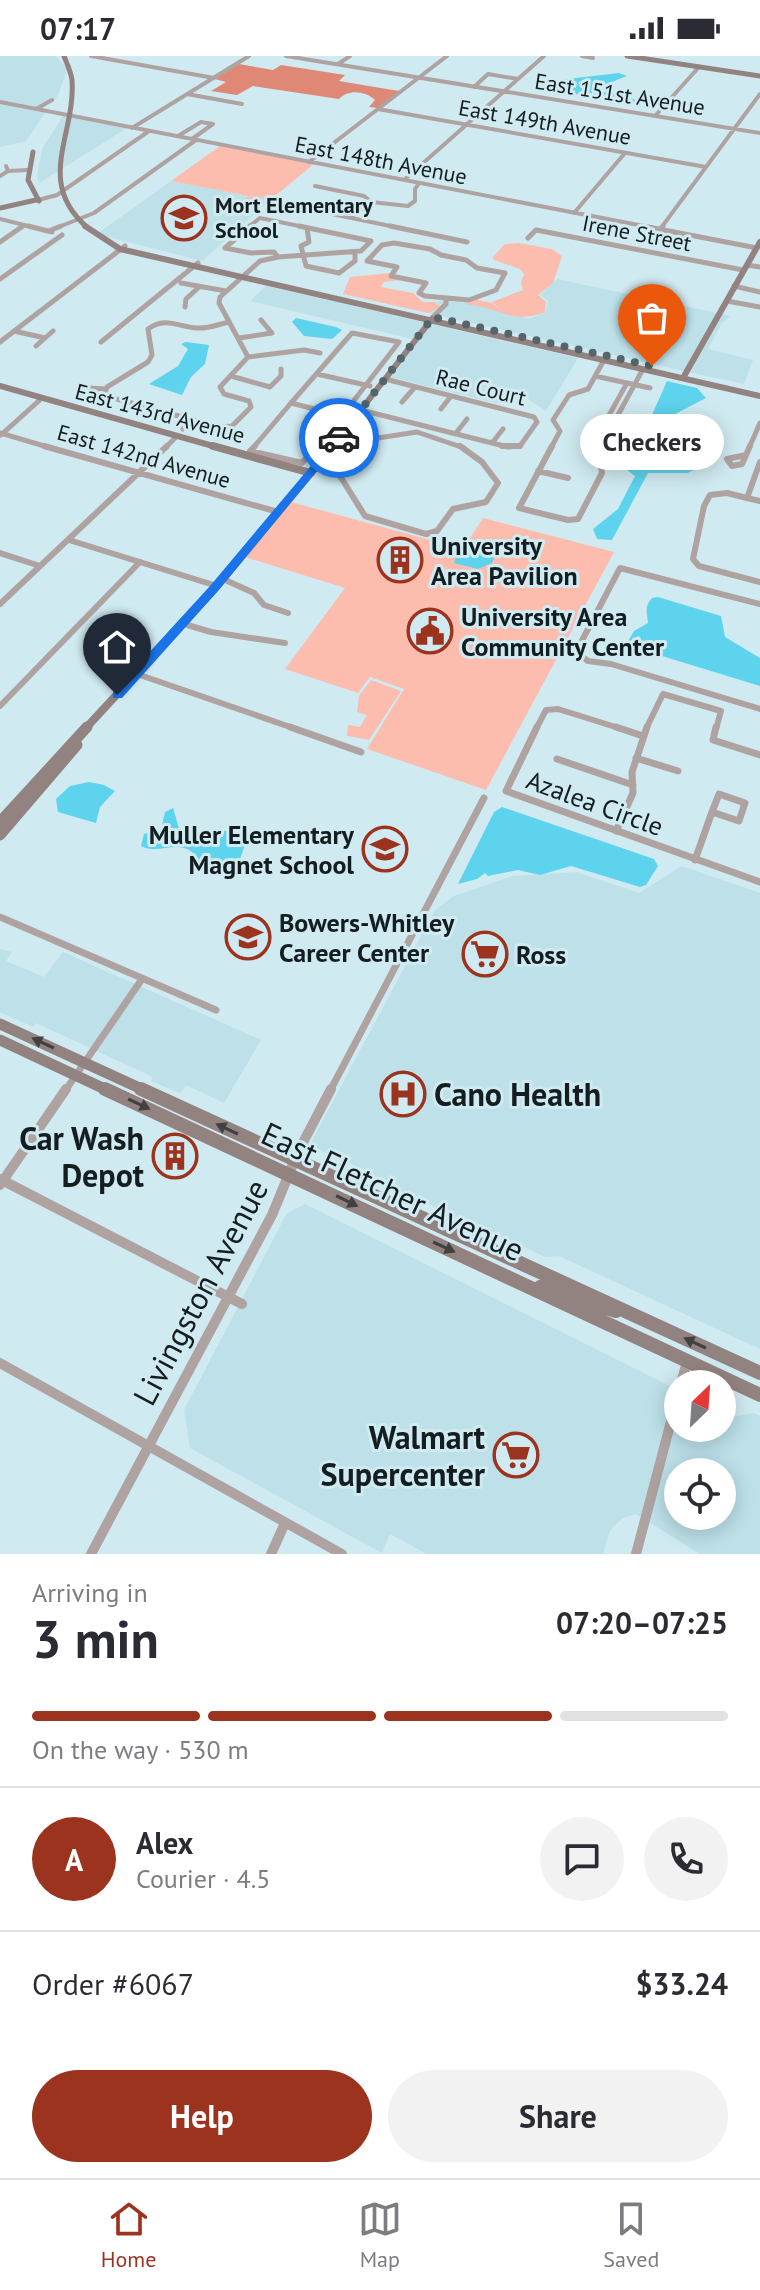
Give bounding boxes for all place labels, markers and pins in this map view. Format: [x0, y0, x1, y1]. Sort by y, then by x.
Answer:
place label: Mort Elementary School [215, 191, 373, 244]
school or university icon: Mort Elementary School [160, 194, 208, 242]
pin [618, 284, 686, 366]
callout: Checkers [580, 414, 724, 470]
place label: University Area Pavilion [431, 529, 578, 592]
building icon: University Area Pavilion [376, 536, 424, 584]
place label: University Area Community Center [461, 600, 665, 663]
public building icon: University Area Community Center [406, 607, 454, 655]
pin [83, 613, 151, 695]
place label: Muller Elementary Magnet School [149, 818, 355, 881]
school or university icon: Muller Elementary Magnet School [361, 825, 409, 873]
place label: Bowers-Whitley Career Center [279, 906, 455, 969]
school or university icon: Bowers-Whitley Career Center [224, 913, 272, 961]
supermarket icon: Ross [461, 930, 509, 978]
place label: Ross [516, 938, 566, 971]
hospital icon: Cano Health [379, 1070, 427, 1118]
place label: Cano Health [434, 1073, 601, 1115]
place label: Car Wash Depot [19, 1117, 145, 1196]
building icon: Car Wash Depot [151, 1132, 199, 1180]
place label: Walmart Supercenter [321, 1416, 486, 1495]
supermarket icon: Walmart Supercenter [492, 1431, 540, 1479]

